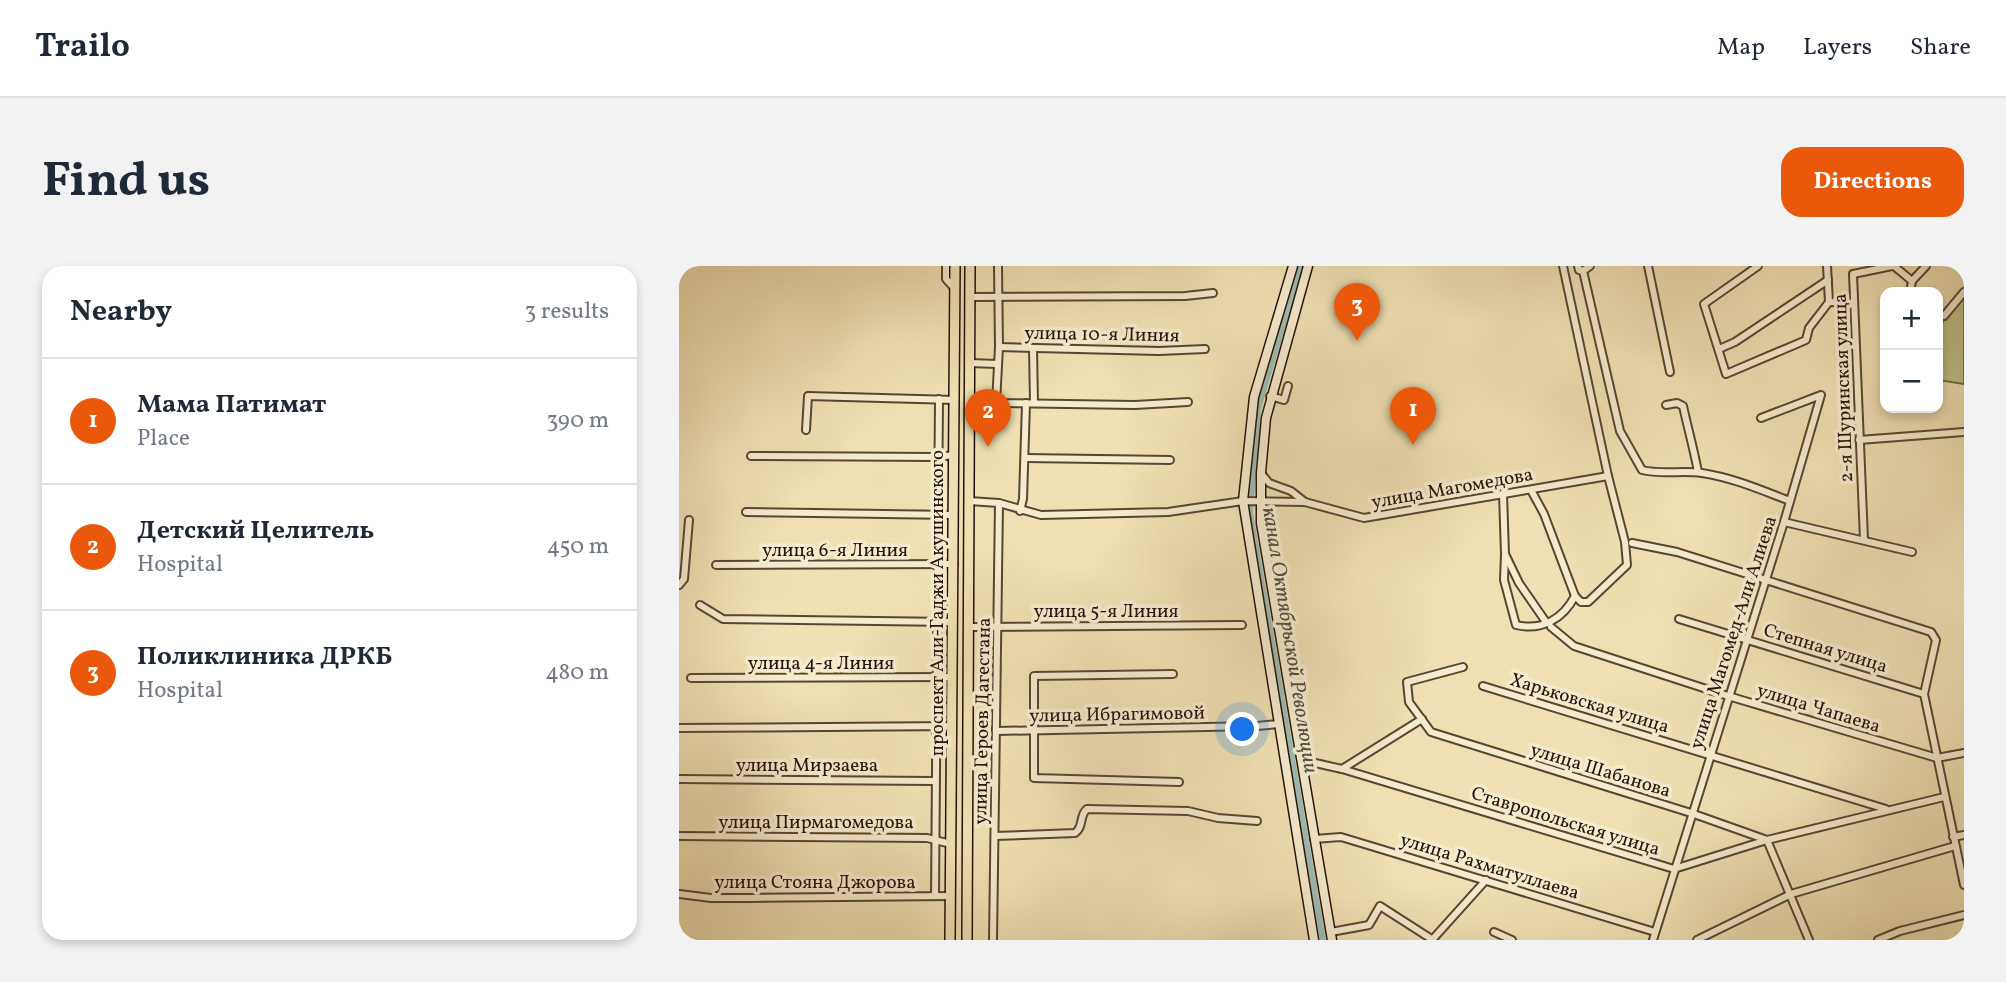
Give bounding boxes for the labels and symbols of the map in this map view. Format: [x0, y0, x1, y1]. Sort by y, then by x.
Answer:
pin: 3 [1334, 283, 1380, 341]
street label: 2-я Шуринская улица [1828, 293, 1860, 483]
street label: улица 10-я Линия [1024, 321, 1180, 349]
pin: 1 [1390, 387, 1436, 445]
pin: 2 [965, 389, 1011, 447]
street label: проспект Али-Гаджи Акушинского [925, 450, 951, 756]
street label: улица Магомедова [1369, 462, 1535, 516]
water label: канал Октябрьской Революции [1254, 505, 1325, 775]
street label: улица Магомед-Али Алиева [1684, 513, 1784, 753]
street label: улица 6-я Линия [762, 538, 908, 564]
street label: улица 5-я Линия [1034, 599, 1179, 625]
street label: улица Героев Дагестана [968, 617, 998, 825]
street label: Степная улица [1760, 618, 1891, 680]
street label: улица 4-я Линия [748, 651, 894, 677]
street label: Харьковская улица [1507, 667, 1672, 741]
street label: улица Чапаева [1753, 678, 1883, 740]
street label: улица Ибрагимовой [1029, 700, 1205, 730]
your location [1225, 712, 1259, 746]
street label: улица Шабанова [1527, 737, 1674, 805]
street label: улица Мирзаева [736, 753, 878, 779]
street label: Ставропольская улица [1468, 781, 1663, 863]
street label: улица Пирмагомедова [718, 810, 914, 836]
street label: улица Рахматуллаева [1397, 827, 1582, 907]
street label: улица Стояна Джорова [714, 870, 916, 896]

